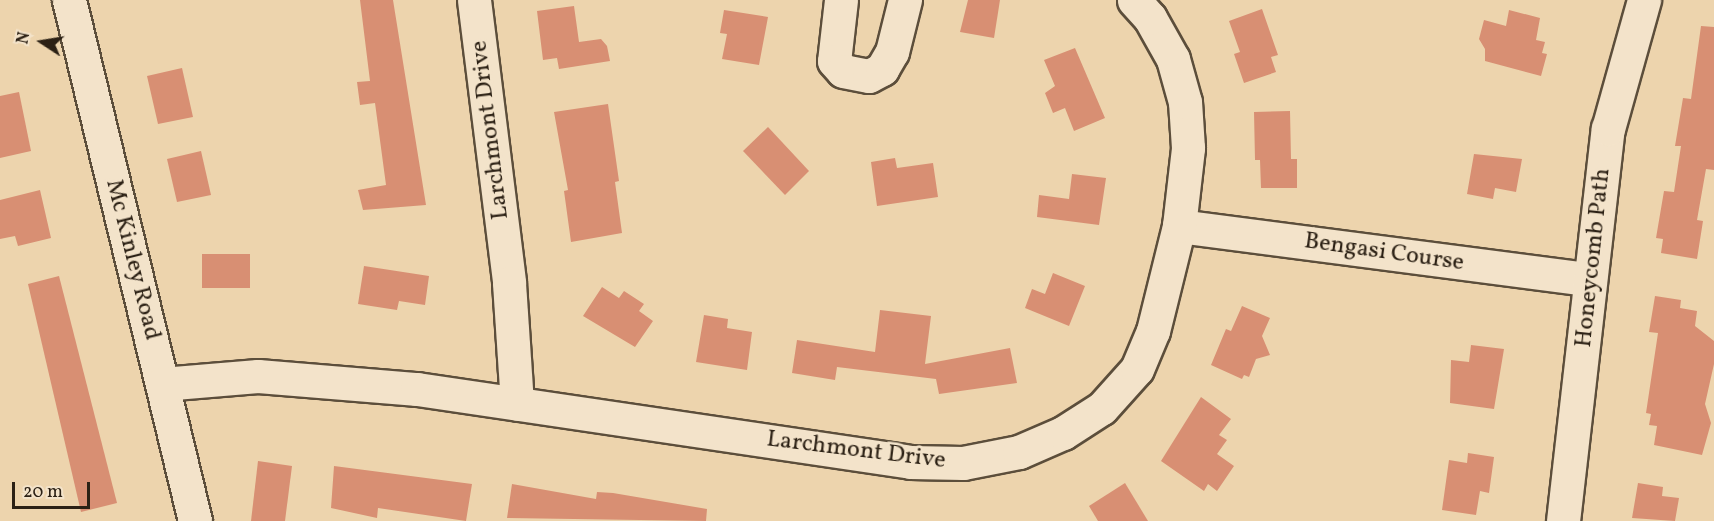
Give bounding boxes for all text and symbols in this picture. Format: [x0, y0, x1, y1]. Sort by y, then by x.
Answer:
north arrow [12, 12, 72, 72]
text: N [12, 30, 36, 46]
street label: Larchmont Drive [466, 39, 516, 221]
street label: Honeycomb Path [1570, 167, 1618, 349]
street label: Mc Kinley Road [98, 176, 166, 344]
street label: Bengasi Course [1302, 228, 1466, 278]
street label: Larchmont Drive [765, 426, 947, 476]
scale bar [15, 470, 93, 508]
text: 20 m [23, 480, 63, 505]

